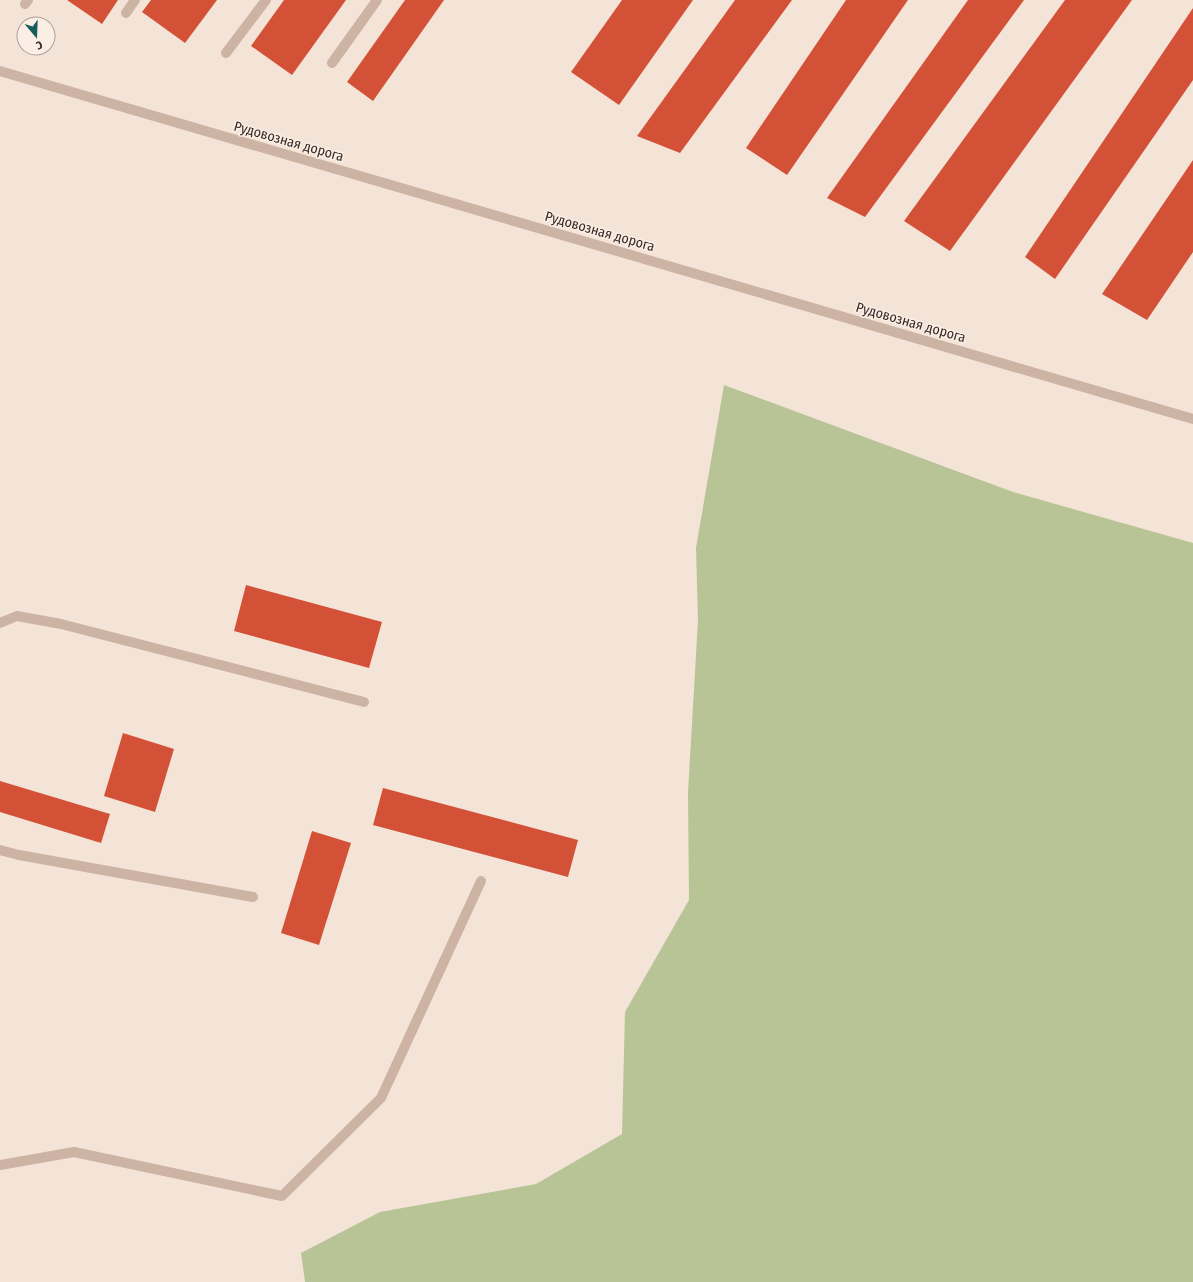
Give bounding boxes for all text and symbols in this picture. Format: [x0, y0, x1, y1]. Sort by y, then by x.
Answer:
north arrow [16, 16, 56, 56]
text: С [34, 38, 44, 52]
street label: Рудовозная дорога [232, 118, 346, 165]
street label: Рудовозная дорога [543, 208, 657, 255]
street label: Рудовозная дорога [854, 299, 968, 346]

